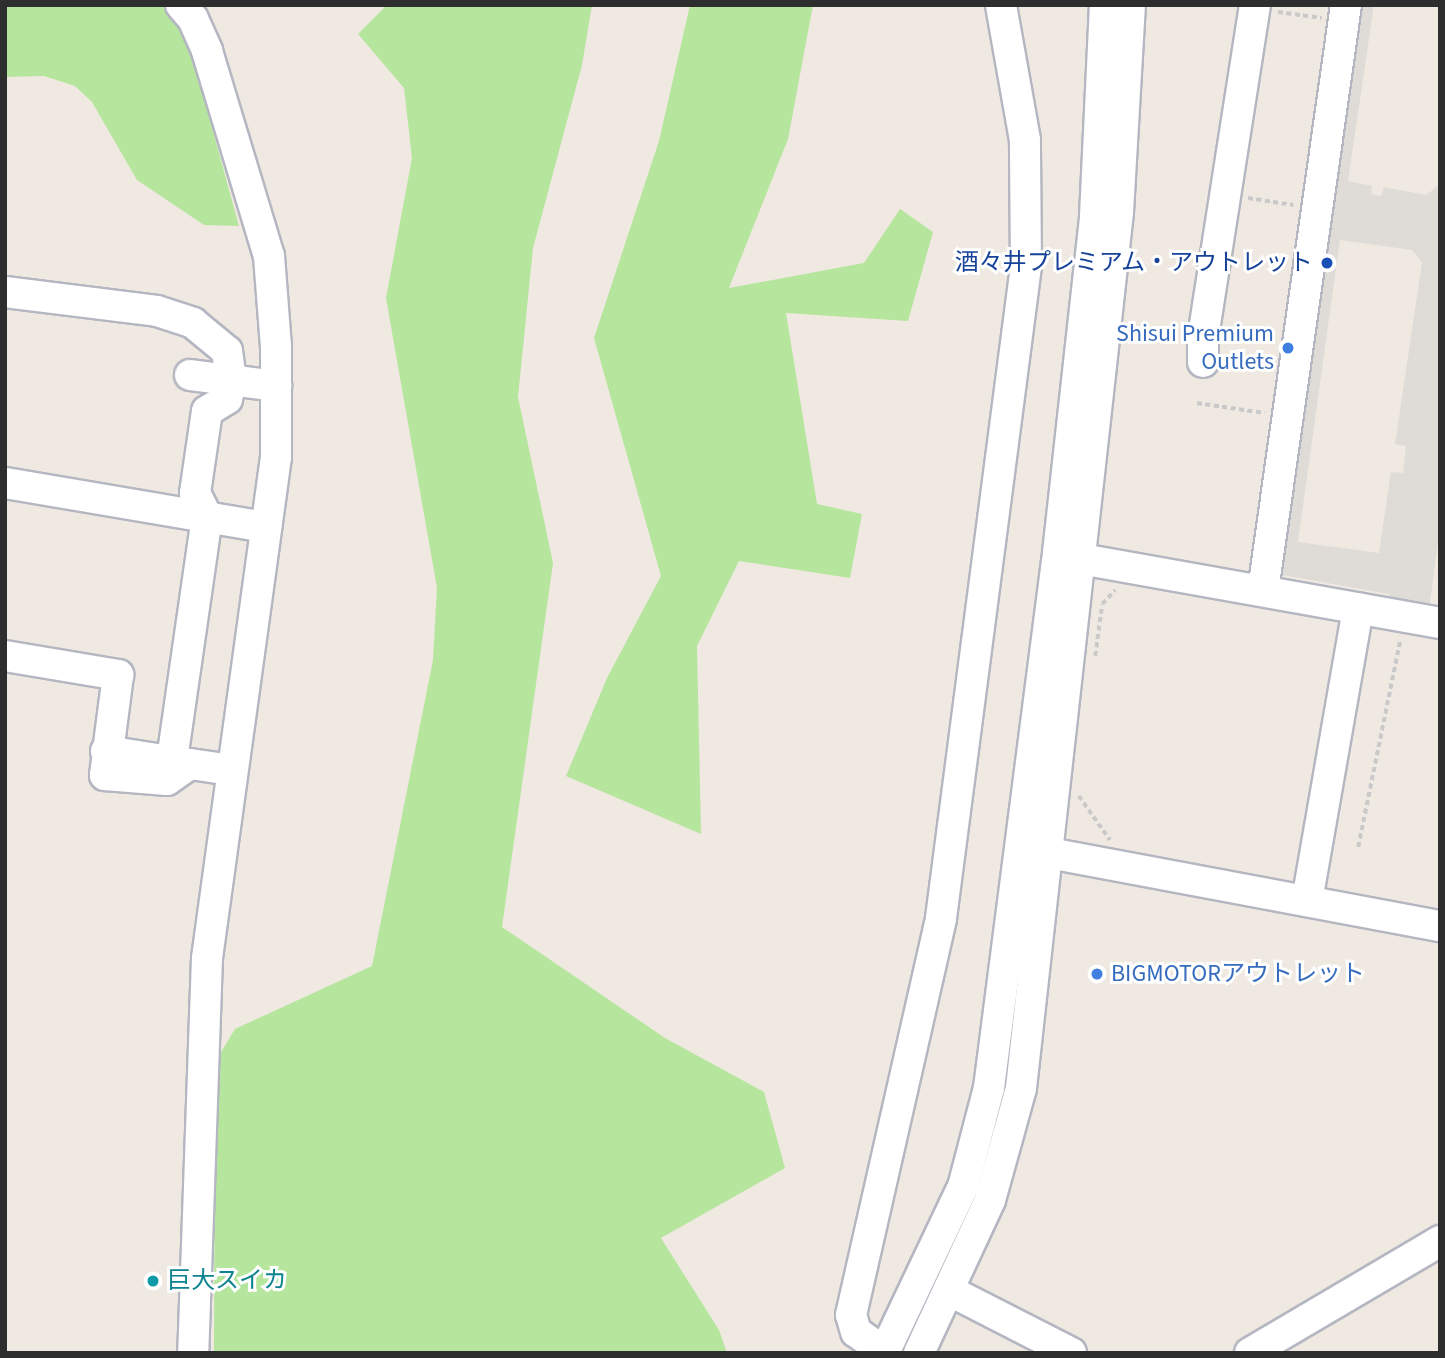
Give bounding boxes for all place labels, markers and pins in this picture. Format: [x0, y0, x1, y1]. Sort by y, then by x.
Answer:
place label: 酒々井プレミアム・アウトレット [953, 249, 1313, 277]
marker: 酒々井プレミアム・アウトレット [1319, 255, 1335, 271]
place label: Shisui Premium Outlets [1116, 320, 1274, 376]
marker: Shisui Premium Outlets [1280, 340, 1296, 356]
place label: BIGMOTORアウトレット [1111, 960, 1365, 988]
marker: BIGMOTORアウトレット [1089, 966, 1105, 982]
place label: 巨大スイカ [167, 1267, 287, 1295]
marker: 巨大スイカ [145, 1273, 161, 1289]

